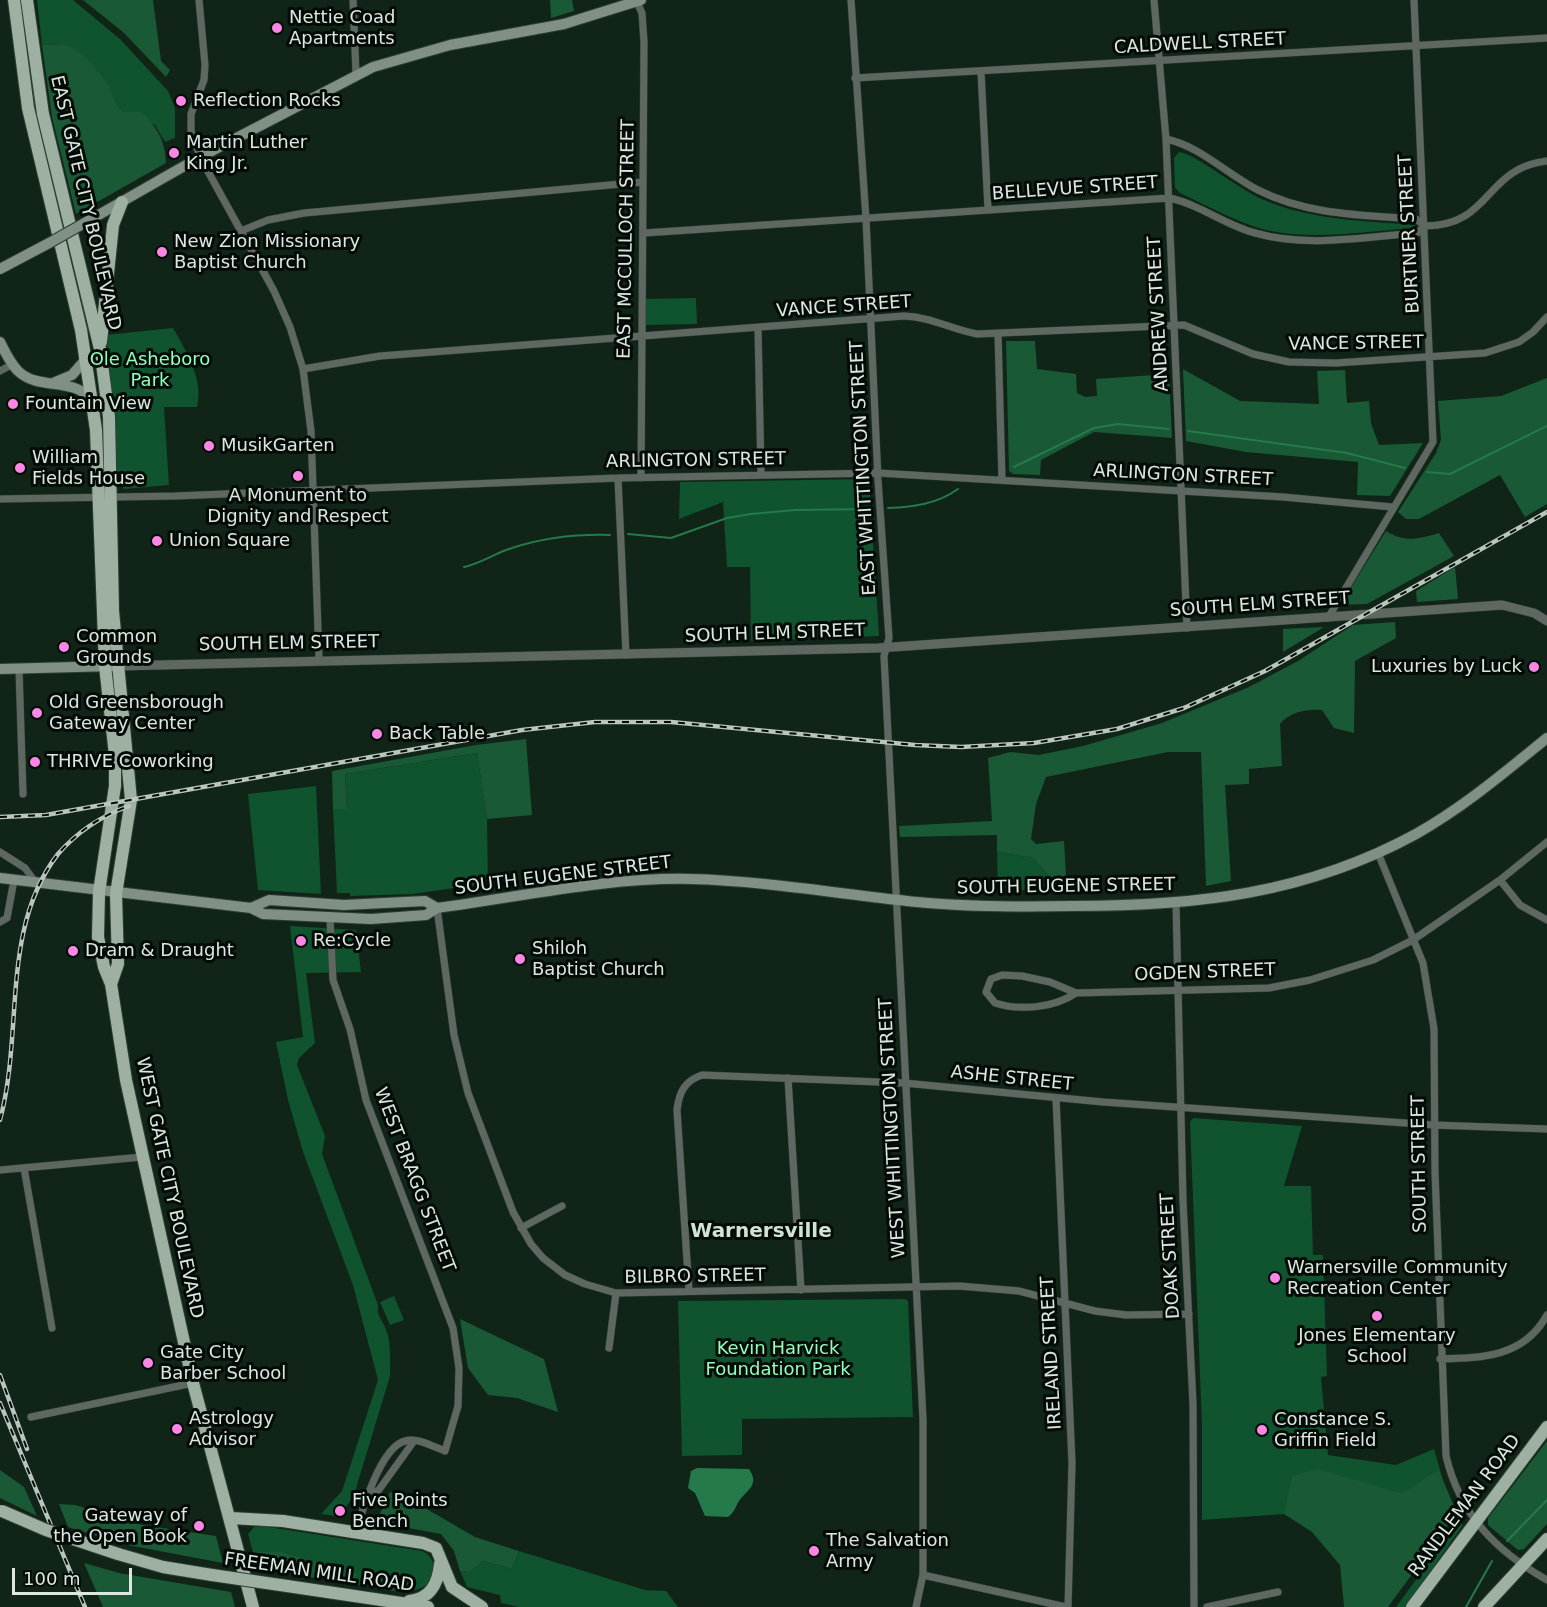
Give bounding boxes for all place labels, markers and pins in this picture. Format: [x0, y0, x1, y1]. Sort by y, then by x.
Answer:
place label: Nettie Coad Apartments [289, 7, 395, 50]
marker: Nettie Coad Apartments [270, 21, 284, 35]
place label: Reflection Rocks [193, 90, 341, 112]
marker: Reflection Rocks [174, 94, 188, 108]
place label: Martin Luther King Jr. [186, 132, 307, 174]
marker: Martin Luther King Jr. [167, 146, 181, 160]
place label: New Zion Missionary Baptist Church [174, 231, 360, 274]
marker: New Zion Missionary Baptist Church [155, 245, 169, 259]
place label: Fountain View [25, 393, 151, 415]
marker: Fountain View [6, 397, 20, 411]
place label: MusikGarten [221, 435, 335, 457]
marker: MusikGarten [202, 439, 216, 453]
place label: William Fields House [32, 447, 145, 490]
marker: William Fields House [13, 461, 27, 475]
marker: A Monument to Dignity and Respect [291, 469, 305, 483]
place label: A Monument to Dignity and Respect [207, 485, 389, 528]
place label: Union Square [169, 530, 290, 552]
marker: Union Square [150, 534, 164, 548]
place label: Common Grounds [76, 626, 157, 668]
marker: Common Grounds [57, 640, 71, 654]
place label: Luxuries by Luck [1371, 656, 1522, 678]
marker: Luxuries by Luck [1527, 660, 1541, 674]
place label: Old Greensborough Gateway Center [49, 692, 224, 734]
marker: Old Greensborough Gateway Center [30, 706, 44, 720]
place label: Back Table [389, 723, 485, 745]
marker: Back Table [370, 727, 384, 741]
place label: THRIVE Coworking [47, 751, 214, 773]
marker: THRIVE Coworking [28, 755, 42, 769]
place label: Re:Cycle [313, 930, 391, 952]
marker: Re:Cycle [294, 934, 308, 948]
place label: Shiloh Baptist Church [532, 938, 665, 980]
place label: Dram & Draught [85, 940, 234, 962]
marker: Dram & Draught [66, 944, 80, 958]
marker: Shiloh Baptist Church [513, 952, 527, 966]
place label: Warnersville Community Recreation Center [1287, 1257, 1508, 1300]
marker: Warnersville Community Recreation Center [1268, 1271, 1282, 1285]
marker: Jones Elementary School [1370, 1309, 1384, 1323]
place label: Jones Elementary School [1298, 1325, 1456, 1368]
place label: Gate City Barber School [160, 1342, 286, 1384]
marker: Gate City Barber School [141, 1356, 155, 1370]
place label: Astrology Advisor [189, 1408, 274, 1450]
place label: Constance S. Griffin Field [1274, 1409, 1392, 1452]
marker: Astrology Advisor [170, 1422, 184, 1436]
marker: Constance S. Griffin Field [1255, 1423, 1269, 1437]
place label: Five Points Bench [352, 1490, 448, 1532]
marker: Five Points Bench [333, 1504, 347, 1518]
place label: Gateway of the Open Book [53, 1505, 187, 1547]
marker: Gateway of the Open Book [192, 1519, 206, 1533]
place label: The Salvation Army [826, 1530, 949, 1572]
marker: The Salvation Army [807, 1544, 821, 1558]

